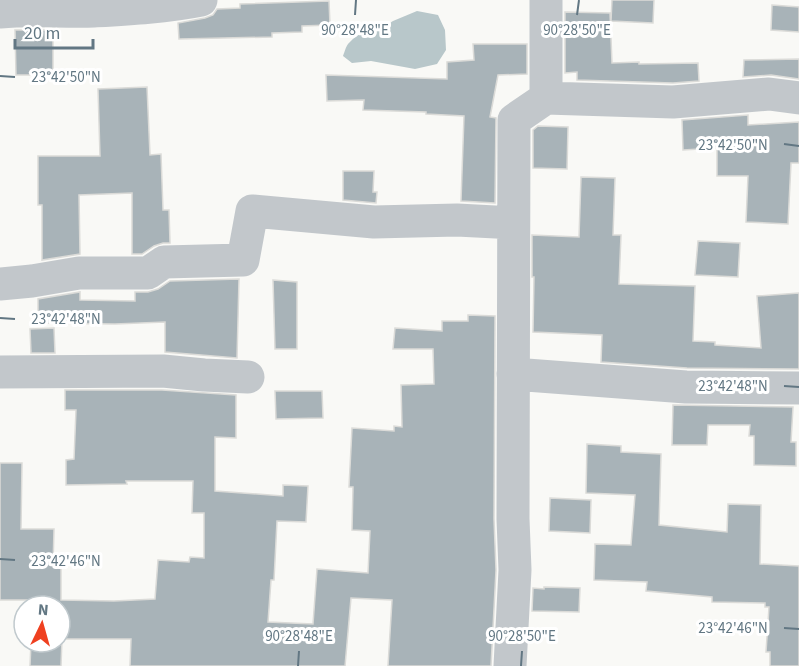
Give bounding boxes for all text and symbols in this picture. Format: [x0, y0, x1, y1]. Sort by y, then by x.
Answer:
scale bar [15, 12, 93, 50]
text: 90°28'48"E [321, 20, 389, 41]
text: 90°28'50"E [543, 20, 611, 41]
text: 20 m [24, 21, 60, 46]
text: 23°42'50"N [31, 67, 101, 88]
text: 23°42'50"N [698, 135, 768, 156]
text: 23°42'48"N [31, 309, 101, 330]
text: 23°42'48"N [698, 376, 768, 397]
text: 23°42'46"N [31, 551, 101, 572]
north arrow [12, 594, 72, 654]
text: N [37, 599, 49, 621]
text: 23°42'46"N [698, 618, 768, 639]
text: 90°28'48"E [265, 626, 333, 647]
text: 90°28'50"E [488, 626, 556, 647]

